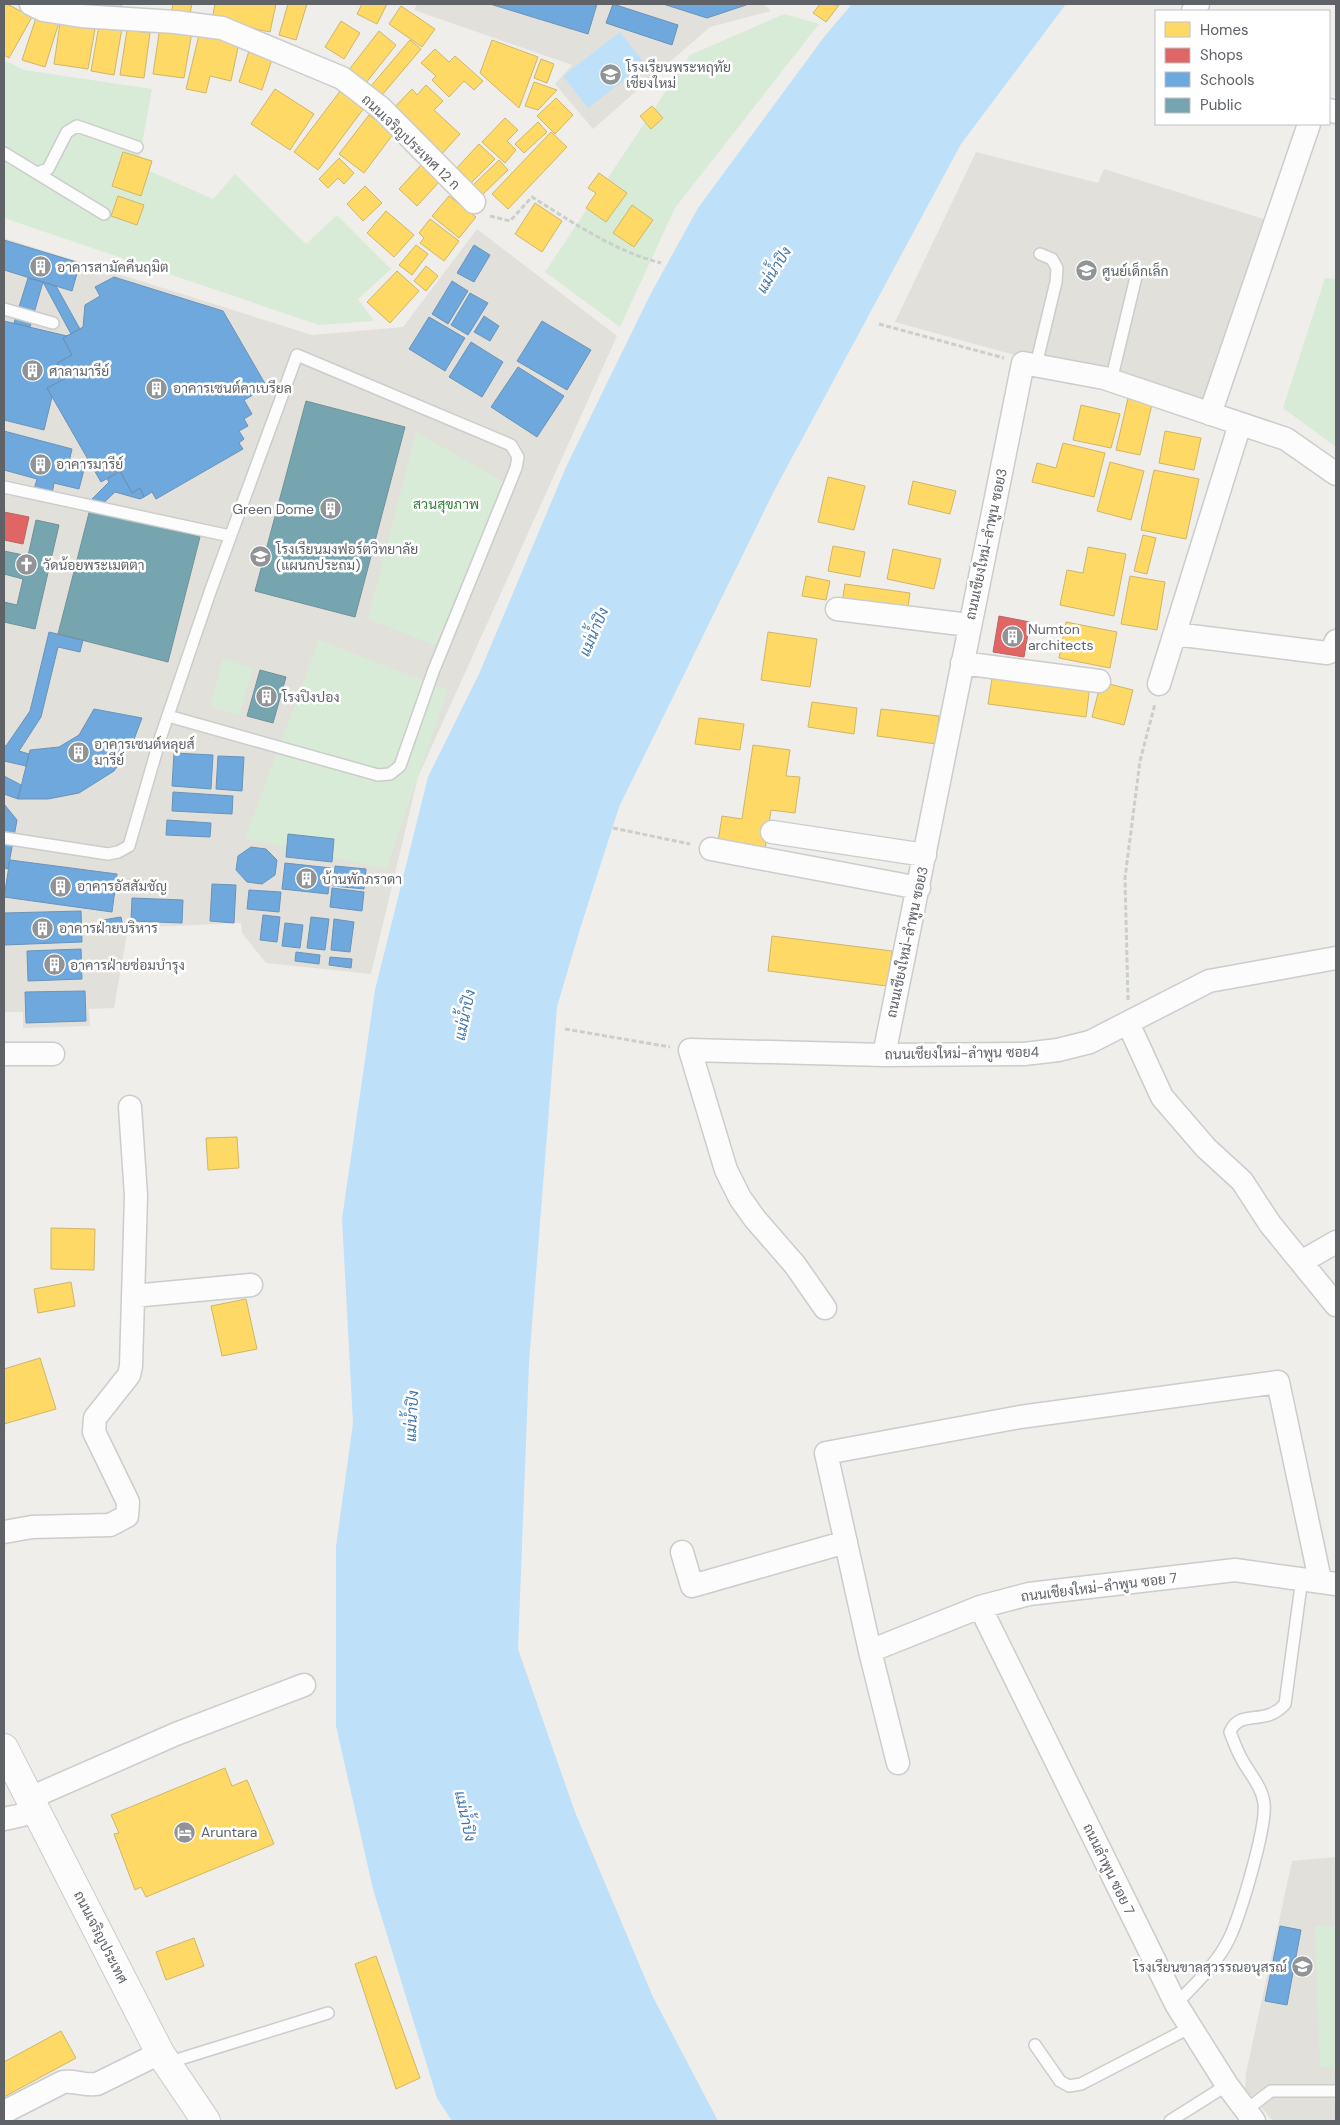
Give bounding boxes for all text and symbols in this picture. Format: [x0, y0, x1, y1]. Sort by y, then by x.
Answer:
legend [1155, 10, 1330, 125]
text: Homes [1200, 20, 1249, 40]
text: Shops [1200, 45, 1243, 65]
place label: โรงเรียนพระหฤทัย เชียงใหม่ [625, 58, 731, 92]
school or university icon: โรงเรียนพระหฤทัย เชียงใหม่ [598, 63, 622, 87]
text: Schools [1200, 70, 1255, 90]
street label: ถนนเจริญประเทศ 12 ก [358, 90, 464, 194]
text: Public [1200, 95, 1242, 115]
water label: แม่น้ำปิง [749, 241, 796, 297]
building icon: อาคารสามัคคีนฤมิต [29, 255, 53, 279]
place label: อาคารสามัคคีนฤมิต [57, 258, 169, 276]
school or university icon: ศูนย์เด็กเล็ก [1074, 259, 1098, 283]
place label: ศูนย์เด็กเล็ก [1102, 262, 1169, 281]
building icon: ศาลามารีย์ [21, 359, 45, 383]
place label: ศาลามารีย์ [49, 362, 109, 380]
building icon: อาคารเซนต์คาเบรียล [145, 376, 169, 400]
place label: อาคารเซนต์คาเบรียล [173, 379, 292, 397]
building icon: อาคารมารีย์ [28, 452, 52, 476]
place label: อาคารมารีย์ [56, 455, 123, 473]
street label: ถนนเชียงใหม่-ลำพูน ซอย3 [961, 467, 1012, 622]
park label: สวนสุขภาพ [413, 495, 479, 514]
building icon: Green Dome [318, 497, 342, 521]
place label: Green Dome [232, 500, 314, 518]
place label: โรงเรียนมงฟอร์ตวิทยาลัย (แผนกประถม) [275, 540, 418, 574]
school or university icon: โรงเรียนมงฟอร์ตวิทยาลัย (แผนกประถม) [248, 545, 272, 569]
church icon: วัดน้อยพระเมตตา [15, 553, 39, 577]
place label: วัดน้อยพระเมตตา [43, 556, 145, 574]
water label: แม่น้ำปิง [572, 603, 613, 660]
place label: Numton architects [1028, 620, 1094, 654]
building icon: Numton architects [1000, 625, 1024, 649]
building icon: โรงปิงปอง [254, 685, 278, 709]
place label: โรงปิงปอง [281, 688, 340, 706]
place label: อาคารเซนต์หลุยส์ มารีย์ [94, 735, 195, 769]
building icon: อาคารเซนต์หลุยส์ มารีย์ [66, 740, 90, 764]
street label: ถนนเชียงใหม่-ลำพูน ซอย3 [882, 865, 933, 1020]
building icon: บ้านพักภราดา [294, 867, 318, 891]
place label: บ้านพักภราดา [322, 870, 402, 888]
building icon: อาคารอัสสัมชัญ [49, 874, 73, 898]
place label: อาคารอัสสัมชัญ [77, 877, 167, 895]
building icon: อาคารฝ่ายบริหาร [31, 916, 55, 940]
place label: อาคารฝ่ายบริหาร [59, 919, 158, 937]
building icon: อาคารฝ่ายซ่อมบำรุง [42, 953, 66, 977]
place label: อาคารฝ่ายซ่อมบำรุง [70, 956, 185, 975]
water label: แม่น้ำปิง [447, 987, 480, 1042]
street label: ถนนเชียงใหม่-ลำพูน ซอย4 [885, 1043, 1040, 1064]
water label: แม่น้ำปิง [398, 1389, 423, 1442]
street label: ถนนเชียงใหม่-ลำพูน ซอย 7 [1020, 1568, 1178, 1607]
water label: แม่น้ำปิง [450, 1788, 483, 1843]
hotel icon: Aruntara [173, 1820, 197, 1844]
street label: ถนนลำพูน ซอย 7 [1078, 1820, 1139, 1918]
place label: Aruntara [201, 1823, 257, 1841]
street label: ถนนเจริญประเทศ [70, 1888, 132, 1986]
school or university icon: โรงเรียนขาลสุวรรณอนุสรณ์ [1291, 1955, 1315, 1979]
place label: โรงเรียนขาลสุวรรณอนุสรณ์ [1132, 1958, 1287, 1977]

